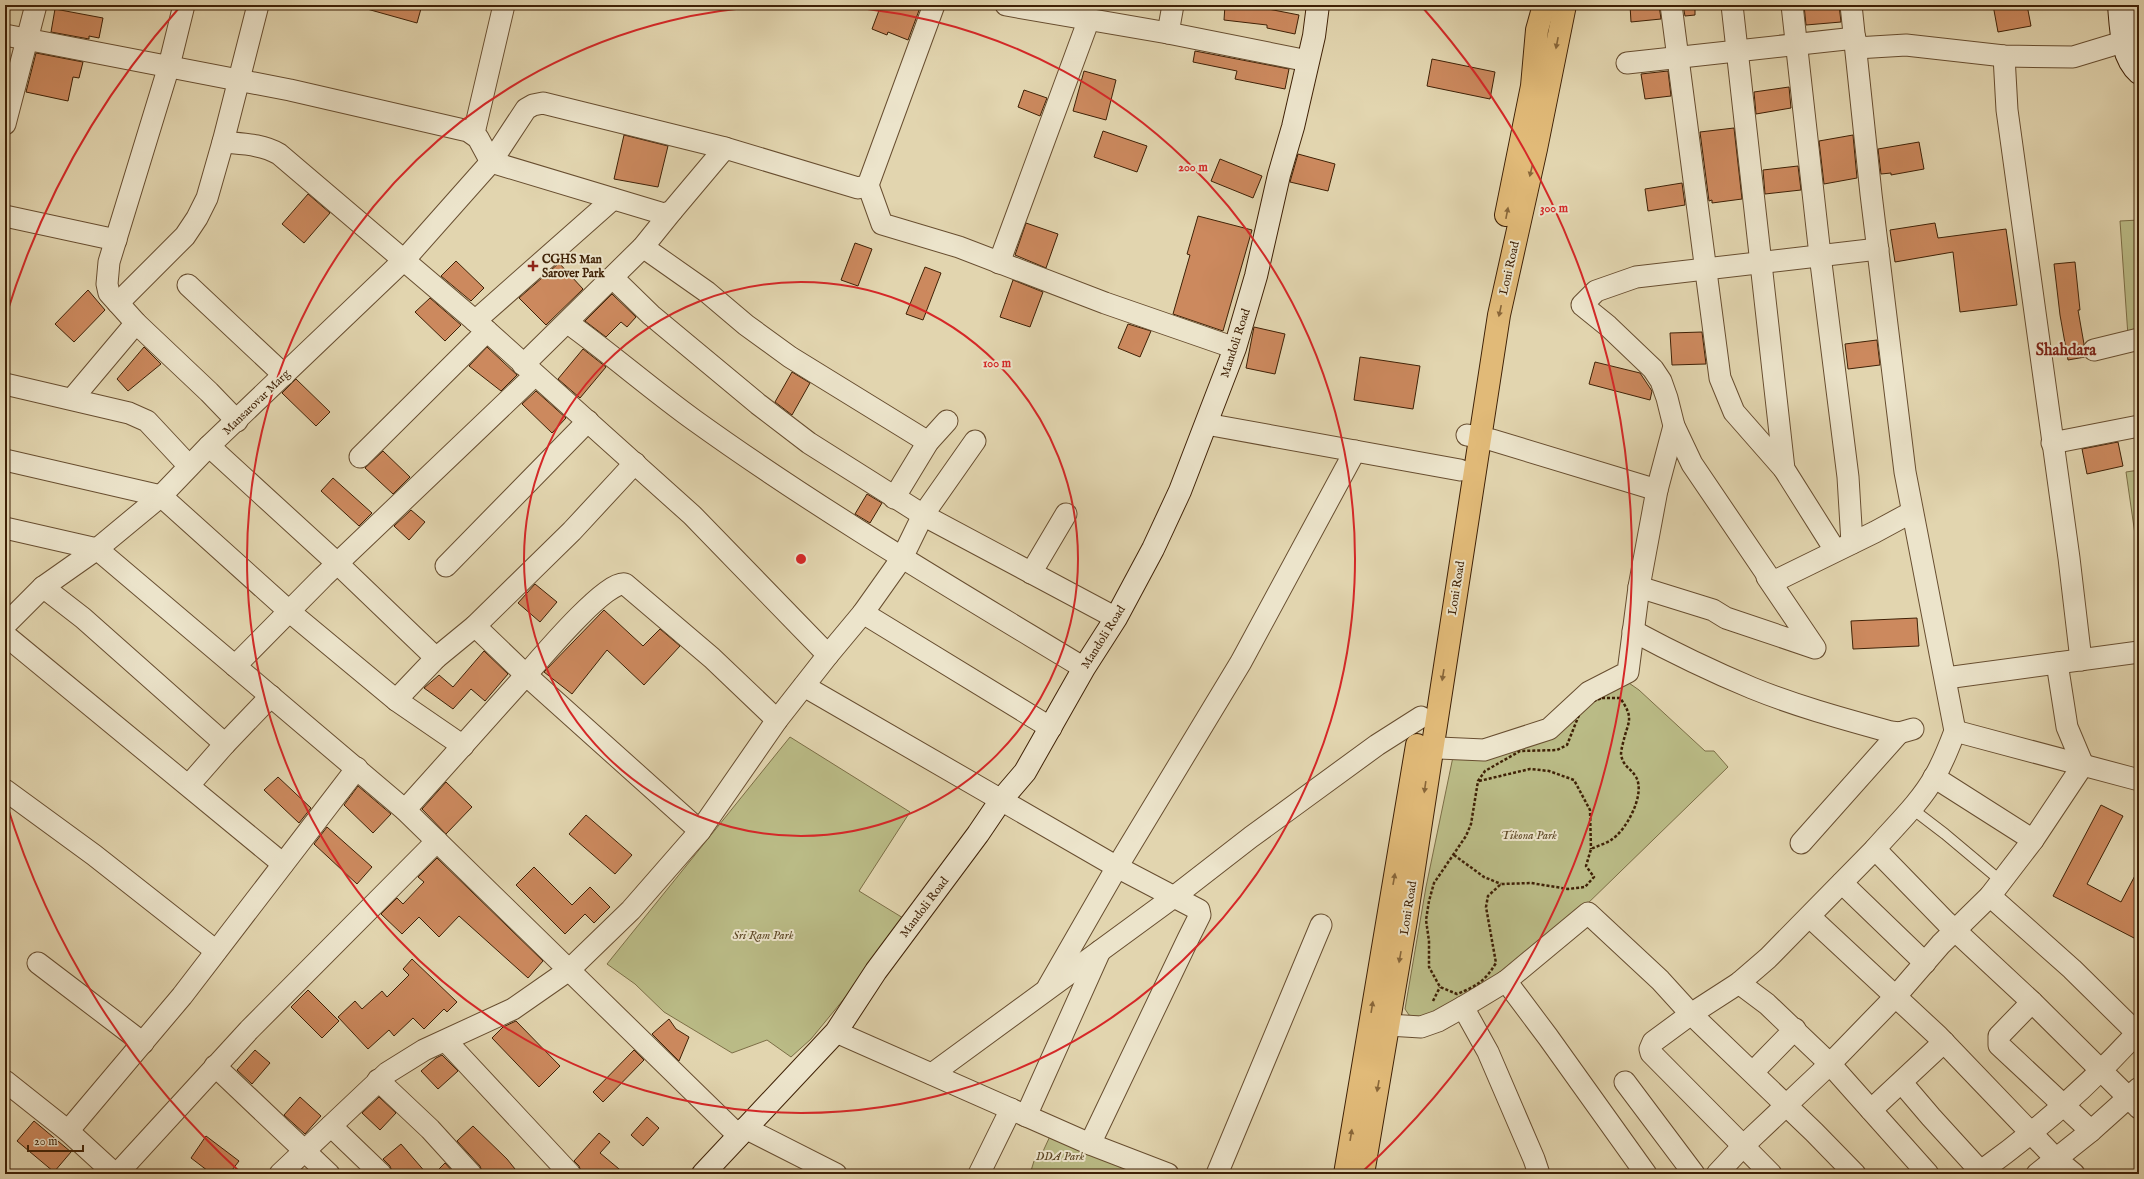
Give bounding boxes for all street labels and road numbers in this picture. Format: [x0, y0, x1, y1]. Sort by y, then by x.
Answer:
street label: Loni Road [1496, 239, 1523, 296]
street label: Mandoli Road [1217, 306, 1254, 380]
street label: Mansarovar Marg [220, 366, 294, 438]
street label: Loni Road [1445, 559, 1468, 616]
street label: Mandoli Road [1078, 602, 1129, 672]
street label: Mandoli Road [897, 874, 952, 941]
street label: Loni Road [1397, 879, 1420, 936]

